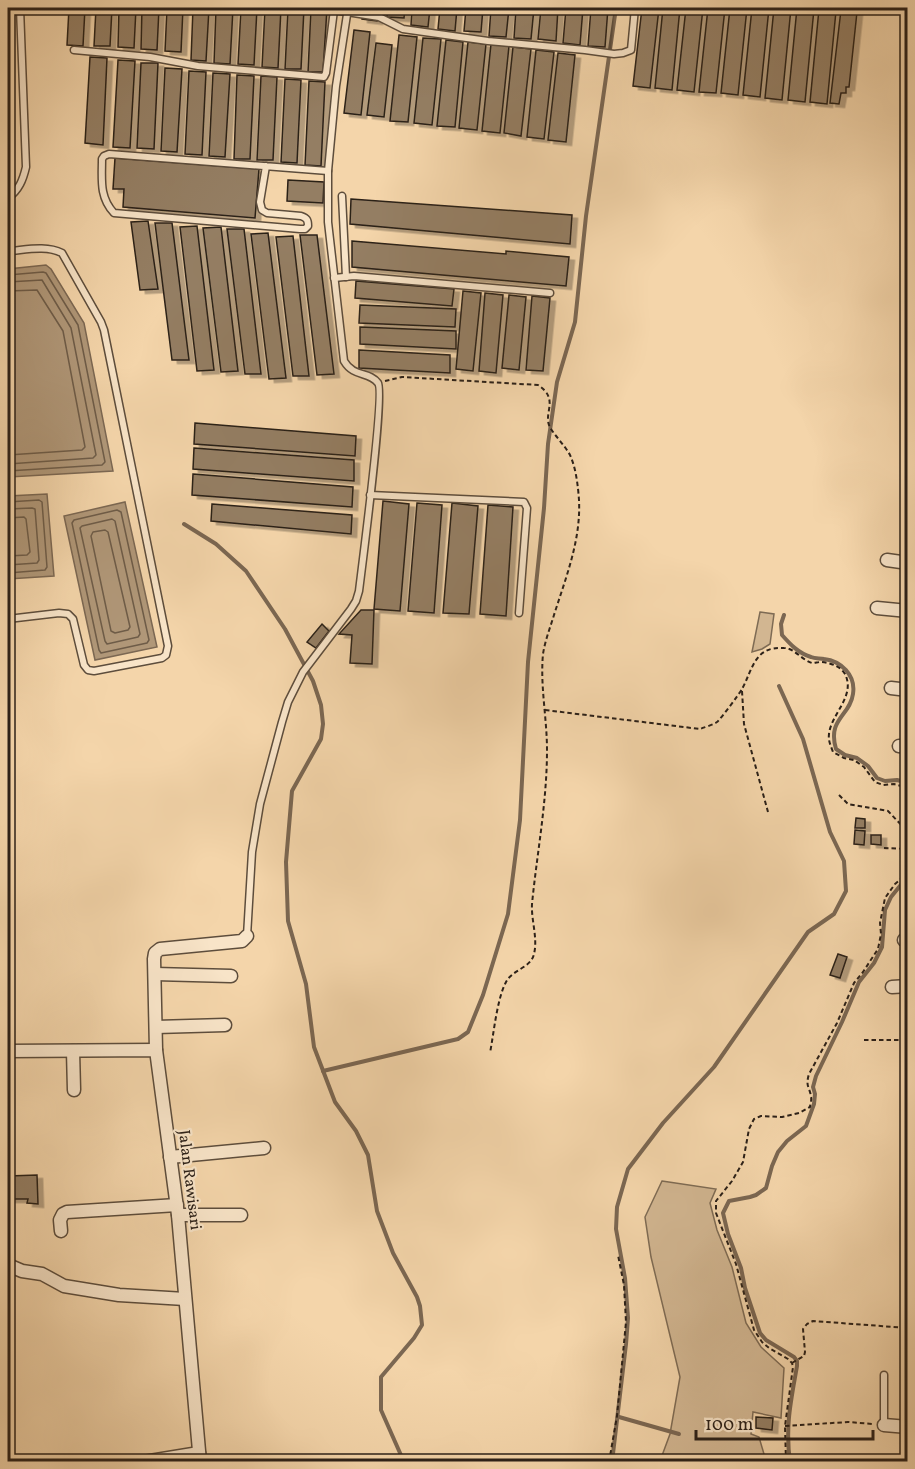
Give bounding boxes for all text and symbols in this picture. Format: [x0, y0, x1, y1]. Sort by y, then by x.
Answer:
street label: Jalan Rawisari [172, 1129, 206, 1231]
scale bar [696, 1403, 873, 1441]
text: 100 m [705, 1413, 754, 1438]

